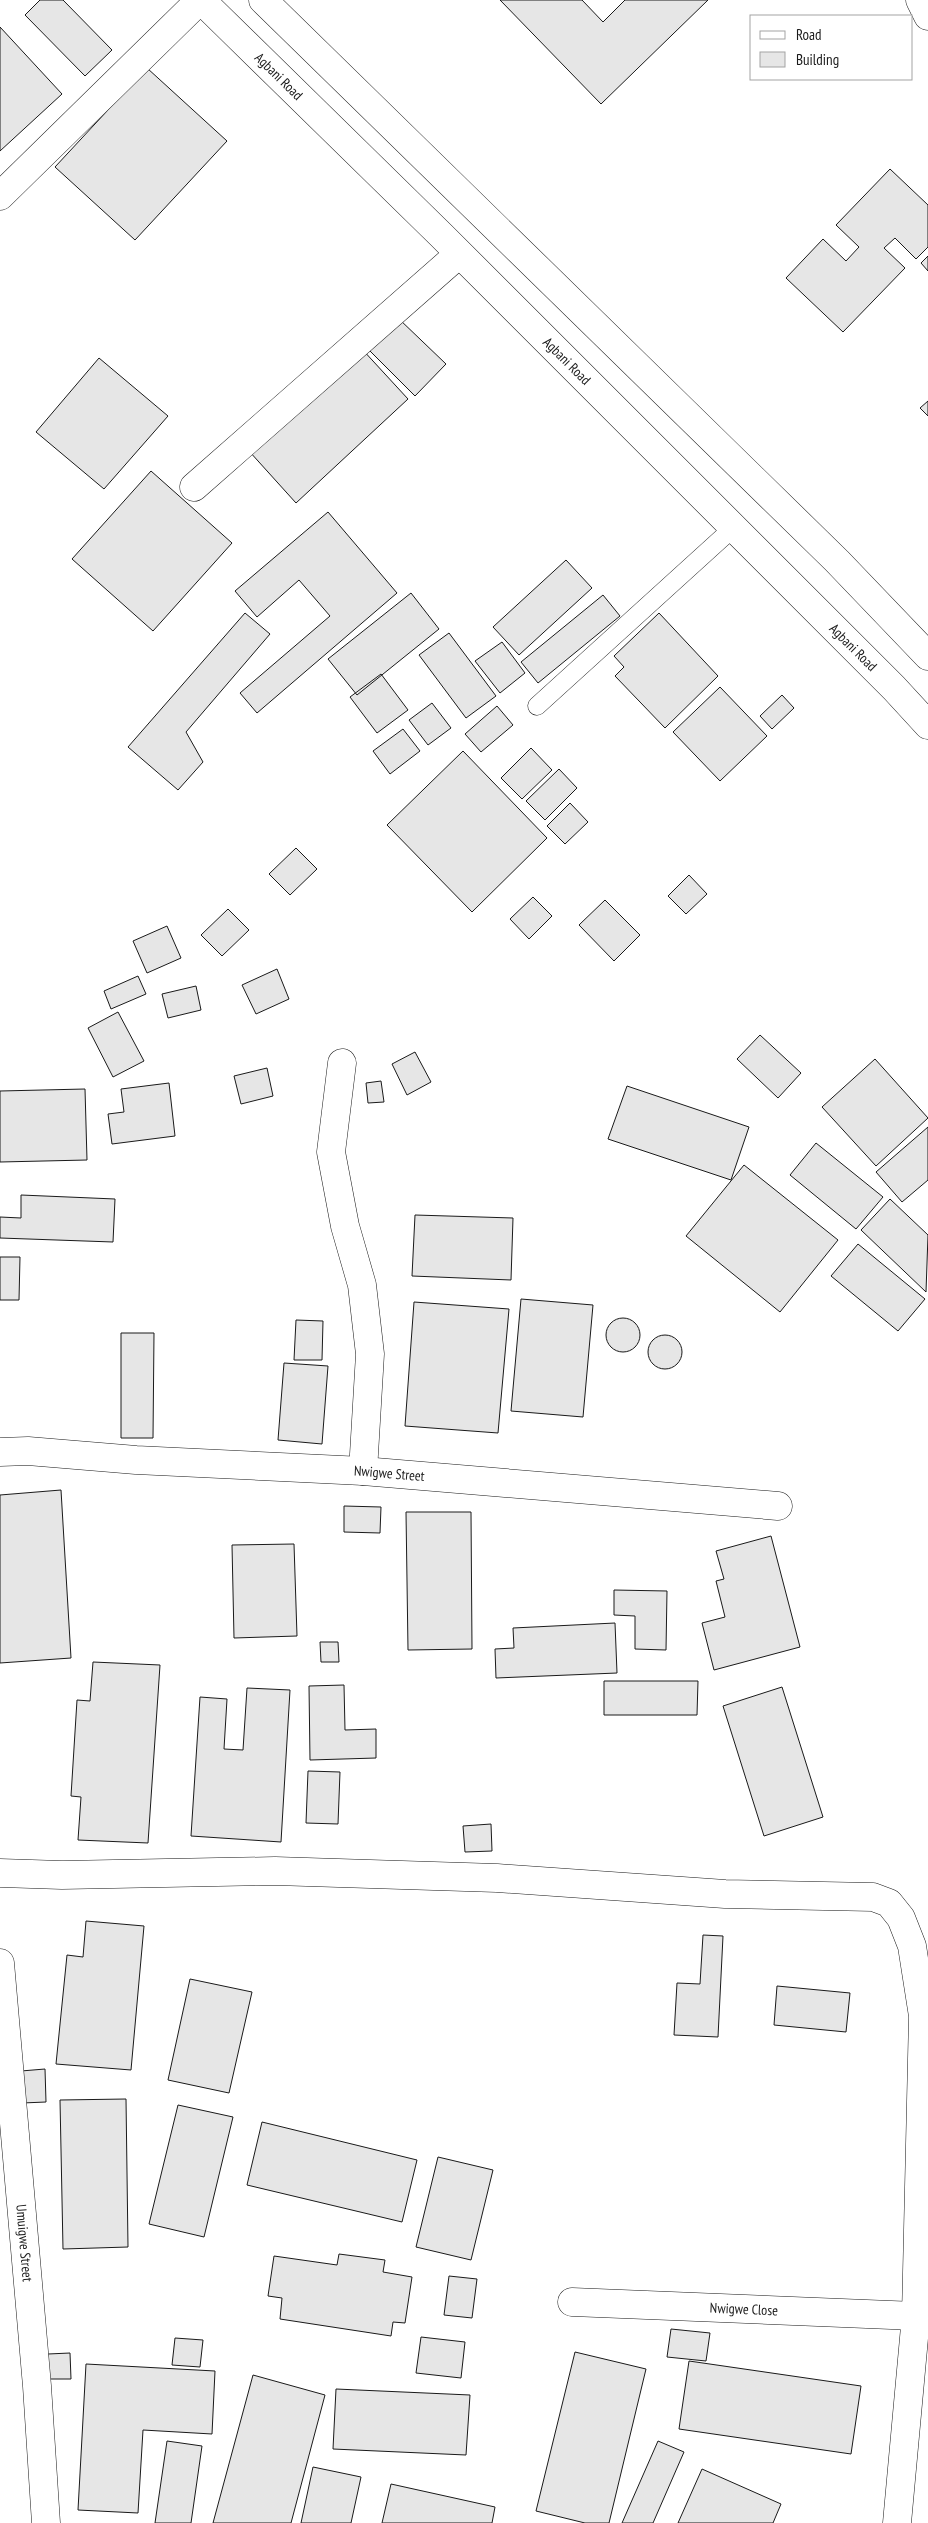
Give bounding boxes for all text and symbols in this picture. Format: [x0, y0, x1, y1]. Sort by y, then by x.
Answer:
legend [750, 15, 913, 80]
text: Road [796, 25, 822, 44]
street label: Agbani Road [251, 49, 307, 104]
text: Building [796, 50, 839, 69]
street label: Agbani Road [539, 333, 595, 389]
street label: Agbani Road [826, 620, 881, 675]
street label: Nwigwe Street [353, 1462, 425, 1485]
street label: Umuigwe Street [12, 2204, 37, 2282]
street label: Nwigwe Close [709, 2299, 778, 2319]

